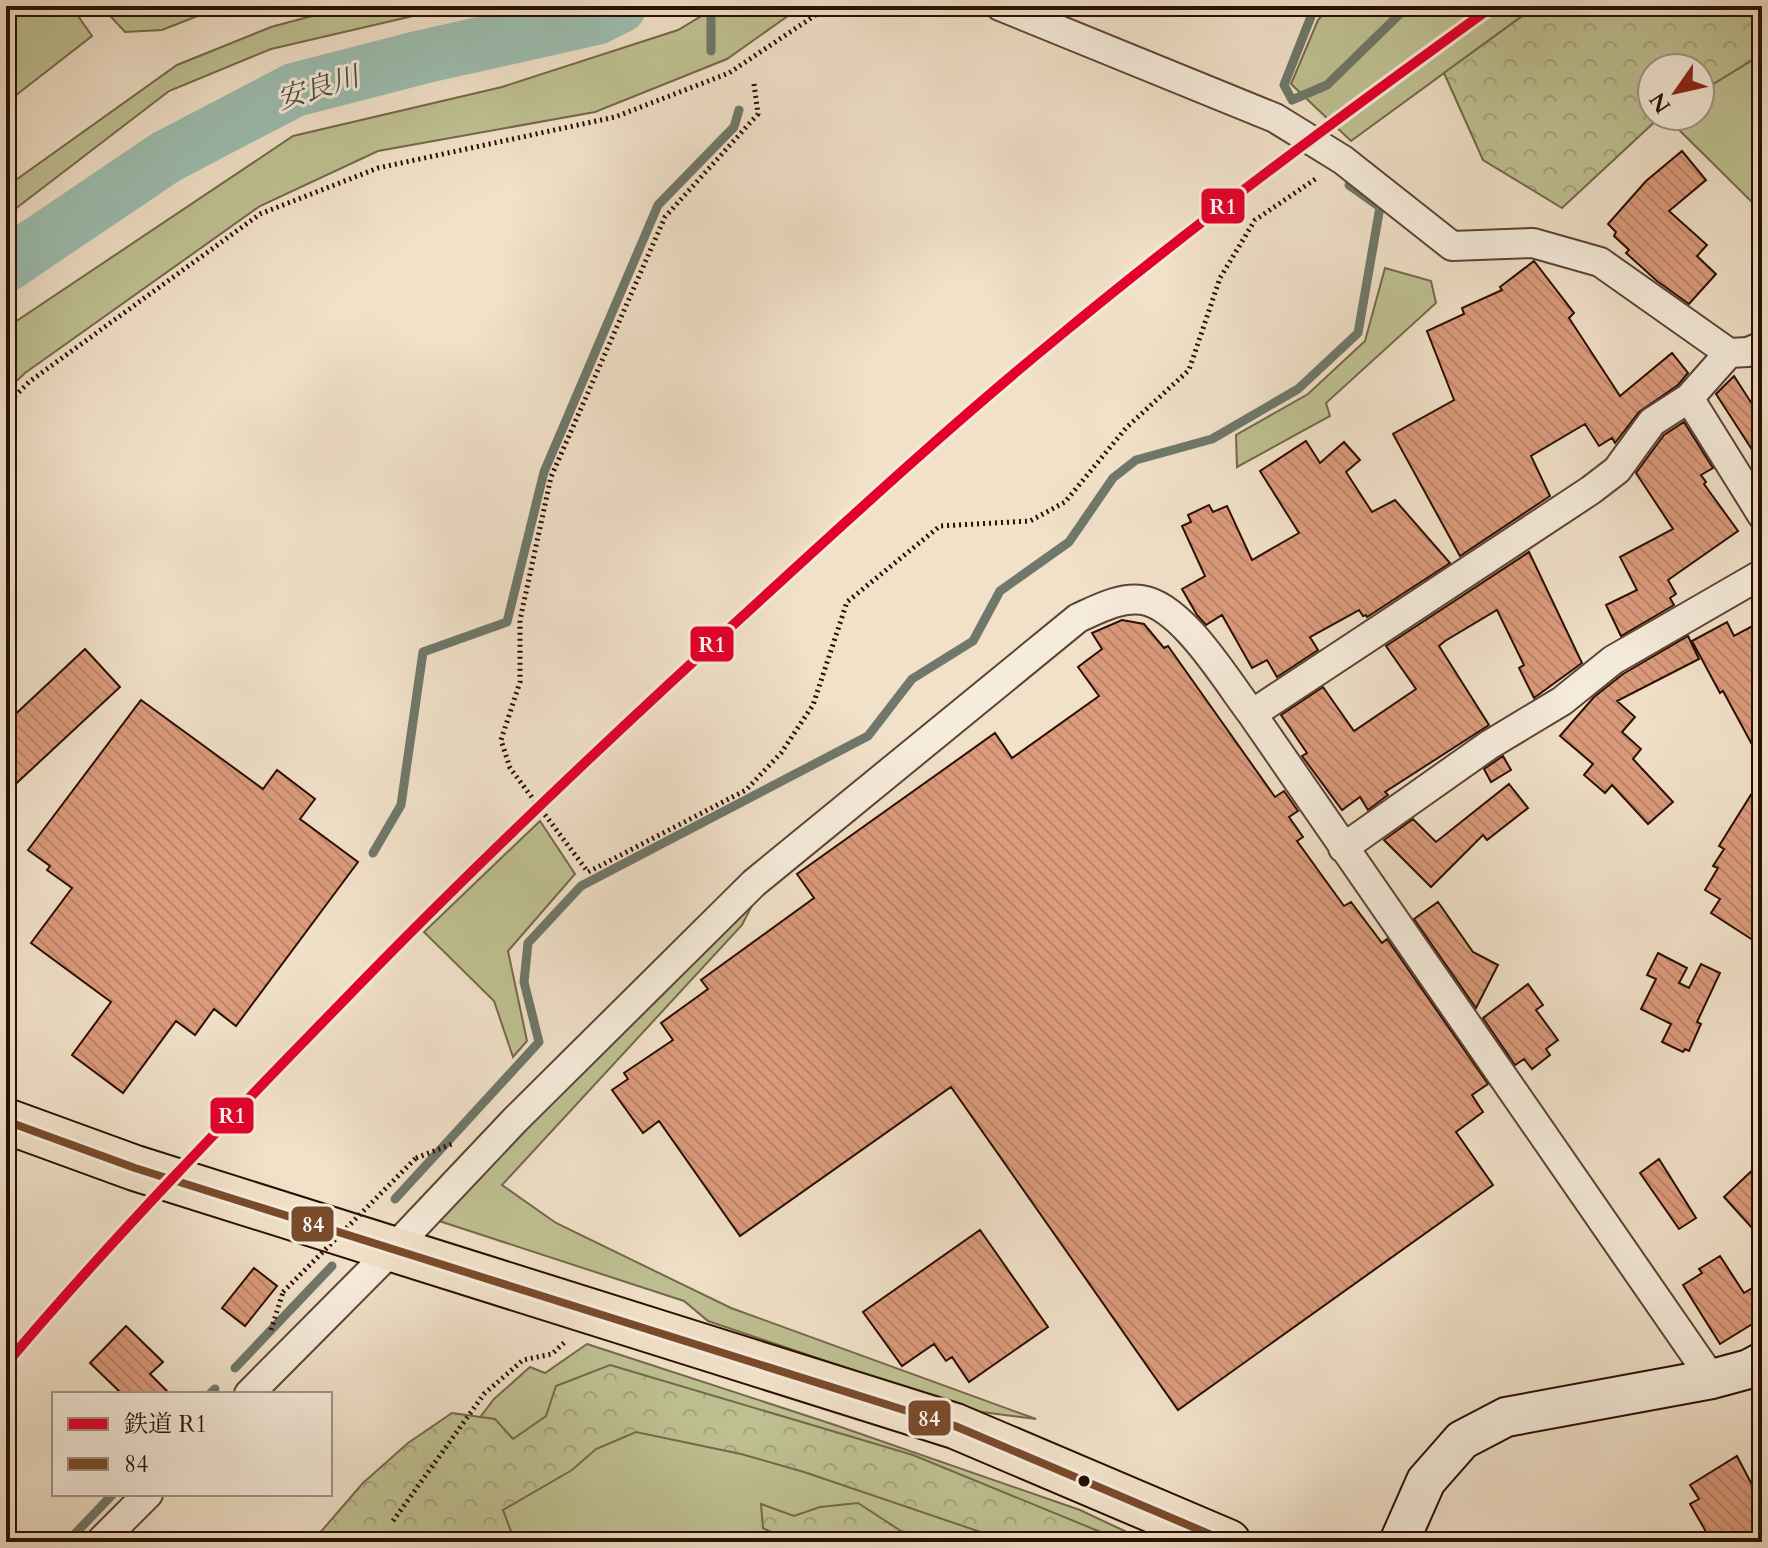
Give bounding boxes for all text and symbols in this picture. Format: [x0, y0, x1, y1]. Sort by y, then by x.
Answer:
north arrow [1636, 52, 1716, 132]
water label: 安良川 [272, 57, 367, 118]
text: N [1642, 86, 1678, 119]
line badge: R1 [1200, 187, 1246, 225]
text: R1 [1209, 192, 1237, 222]
line badge: R1 [689, 625, 735, 663]
text: R1 [698, 630, 726, 660]
line badge: R1 [209, 1096, 255, 1135]
text: R1 [218, 1101, 246, 1131]
line badge: 84 [290, 1205, 335, 1243]
text: 84 [302, 1210, 324, 1240]
legend [52, 1392, 332, 1496]
line badge: 84 [907, 1399, 952, 1437]
text: 84 [918, 1404, 940, 1434]
text: 鉄道 R1 [124, 1408, 207, 1441]
text: 84 [124, 1448, 149, 1481]
unlabelled marker [1076, 1473, 1092, 1489]

